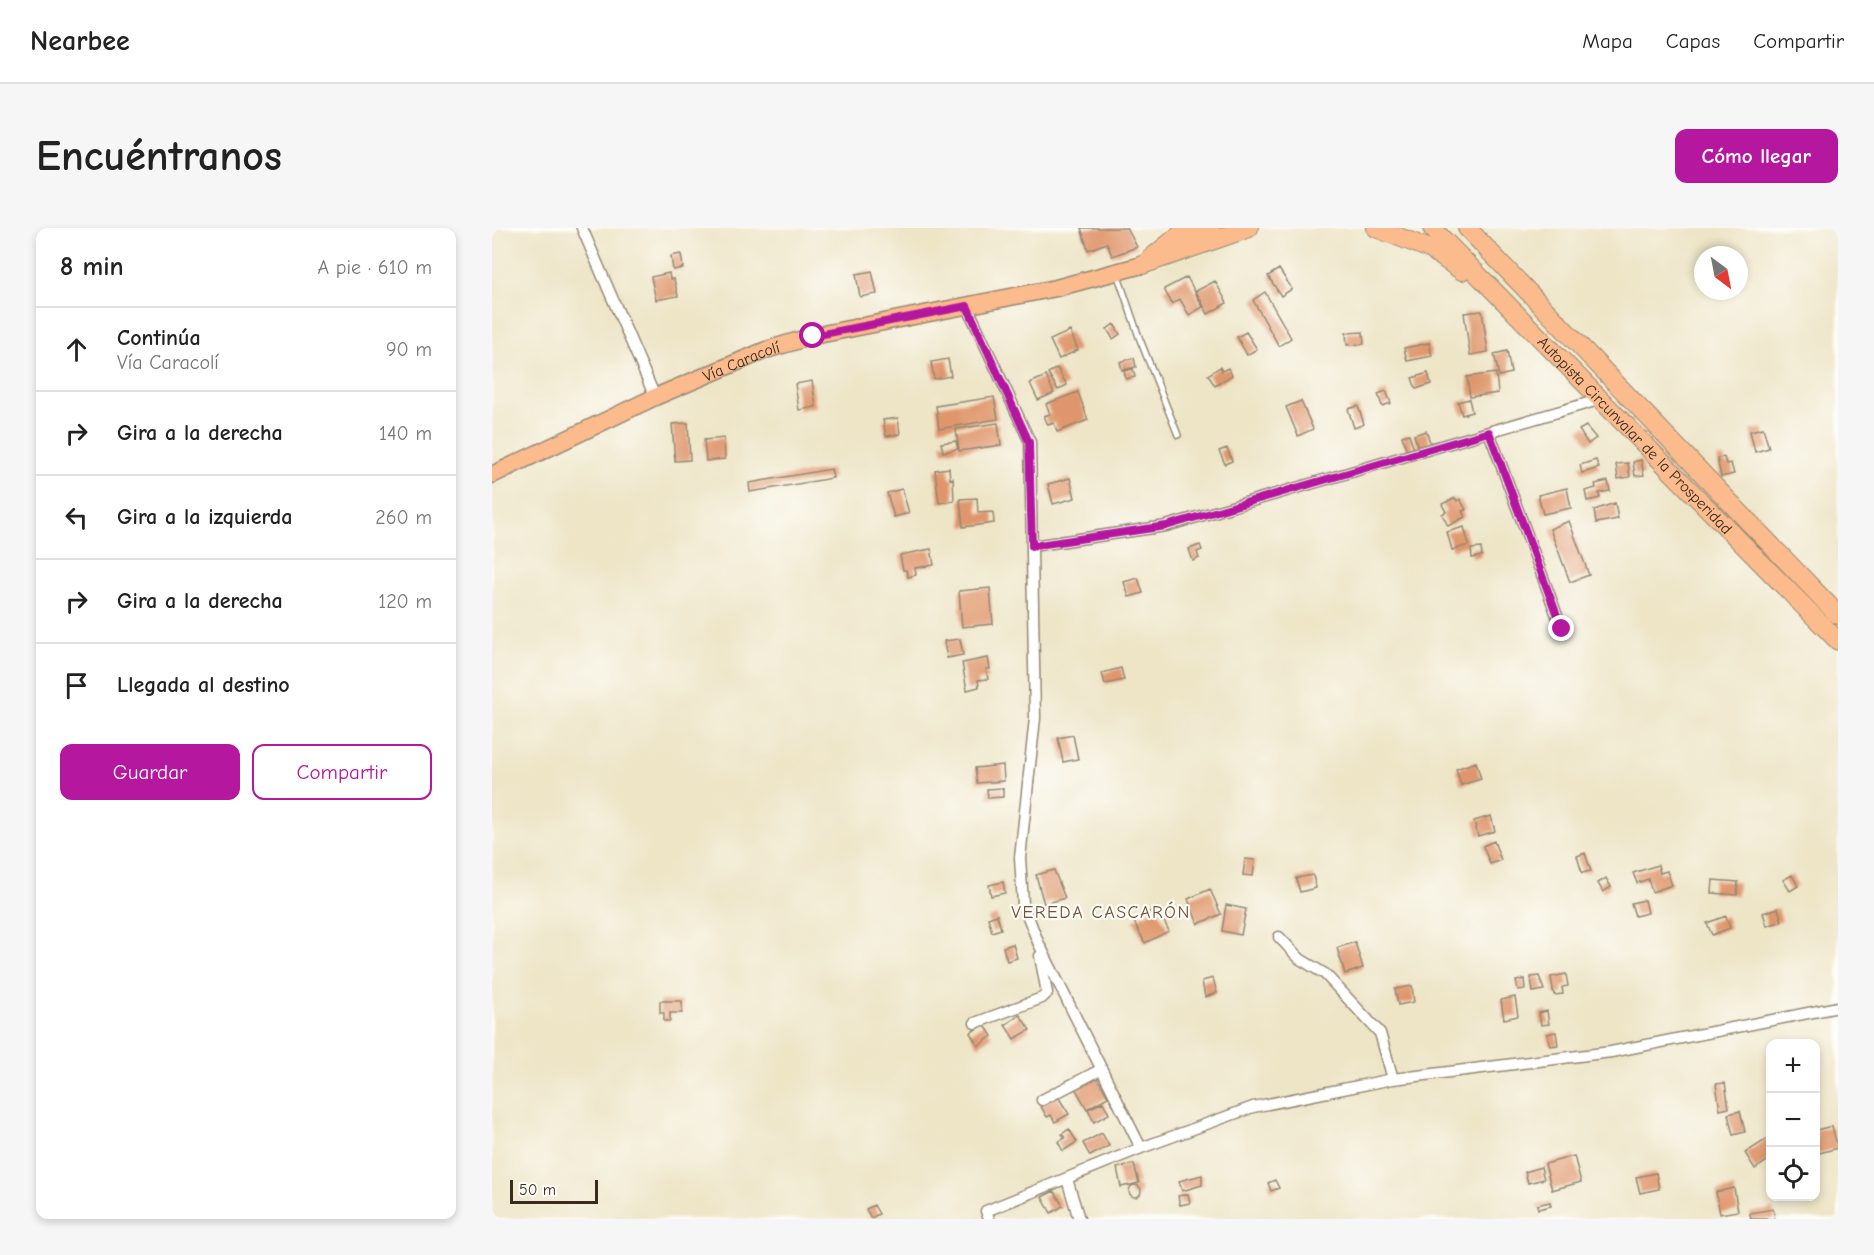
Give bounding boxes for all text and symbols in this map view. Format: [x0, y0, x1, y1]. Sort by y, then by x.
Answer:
text: Nearbee [30, 25, 130, 57]
text: Mapa [1582, 29, 1633, 53]
text: Capas [1666, 29, 1720, 53]
text: Compartir [1753, 29, 1844, 53]
button: Cómo llegar [1675, 129, 1838, 183]
text: Encuéntranos [36, 132, 282, 181]
north arrow [1694, 246, 1748, 300]
text: 8 min [60, 252, 124, 282]
text: A pie · 610 m [317, 256, 432, 279]
route start [799, 322, 825, 348]
text: Continúa [117, 325, 201, 351]
icon: ahead [60, 333, 93, 366]
street label: Autopista Circunvalar de la Prosperidad [1534, 333, 1736, 538]
text: 90 m [386, 338, 432, 361]
street label: Vía Caracolí [700, 338, 782, 386]
text: Vía Caracolí [117, 351, 219, 374]
icon: right [60, 417, 93, 450]
text: Gira a la derecha [117, 420, 283, 446]
text: 140 m [379, 422, 432, 445]
icon: left [60, 501, 93, 534]
text: Gira a la izquierda [117, 504, 292, 530]
text: 260 m [375, 506, 432, 529]
icon: right [60, 585, 93, 618]
text: Gira a la derecha [117, 588, 283, 614]
text: 120 m [378, 590, 432, 613]
route end [1548, 615, 1574, 641]
icon: arrive [60, 669, 93, 702]
text: Llegada al destino [117, 672, 290, 698]
button: Guardar [60, 744, 240, 800]
button: Compartir [252, 744, 432, 800]
district label: VEREDA CASCARÓN [1011, 901, 1191, 923]
map controls [1766, 1039, 1820, 1201]
button: + [1766, 1039, 1820, 1093]
button: − [1766, 1093, 1820, 1147]
button: locate [1766, 1147, 1820, 1201]
scale bar [510, 1177, 598, 1204]
text: 50 m [519, 1181, 556, 1199]

